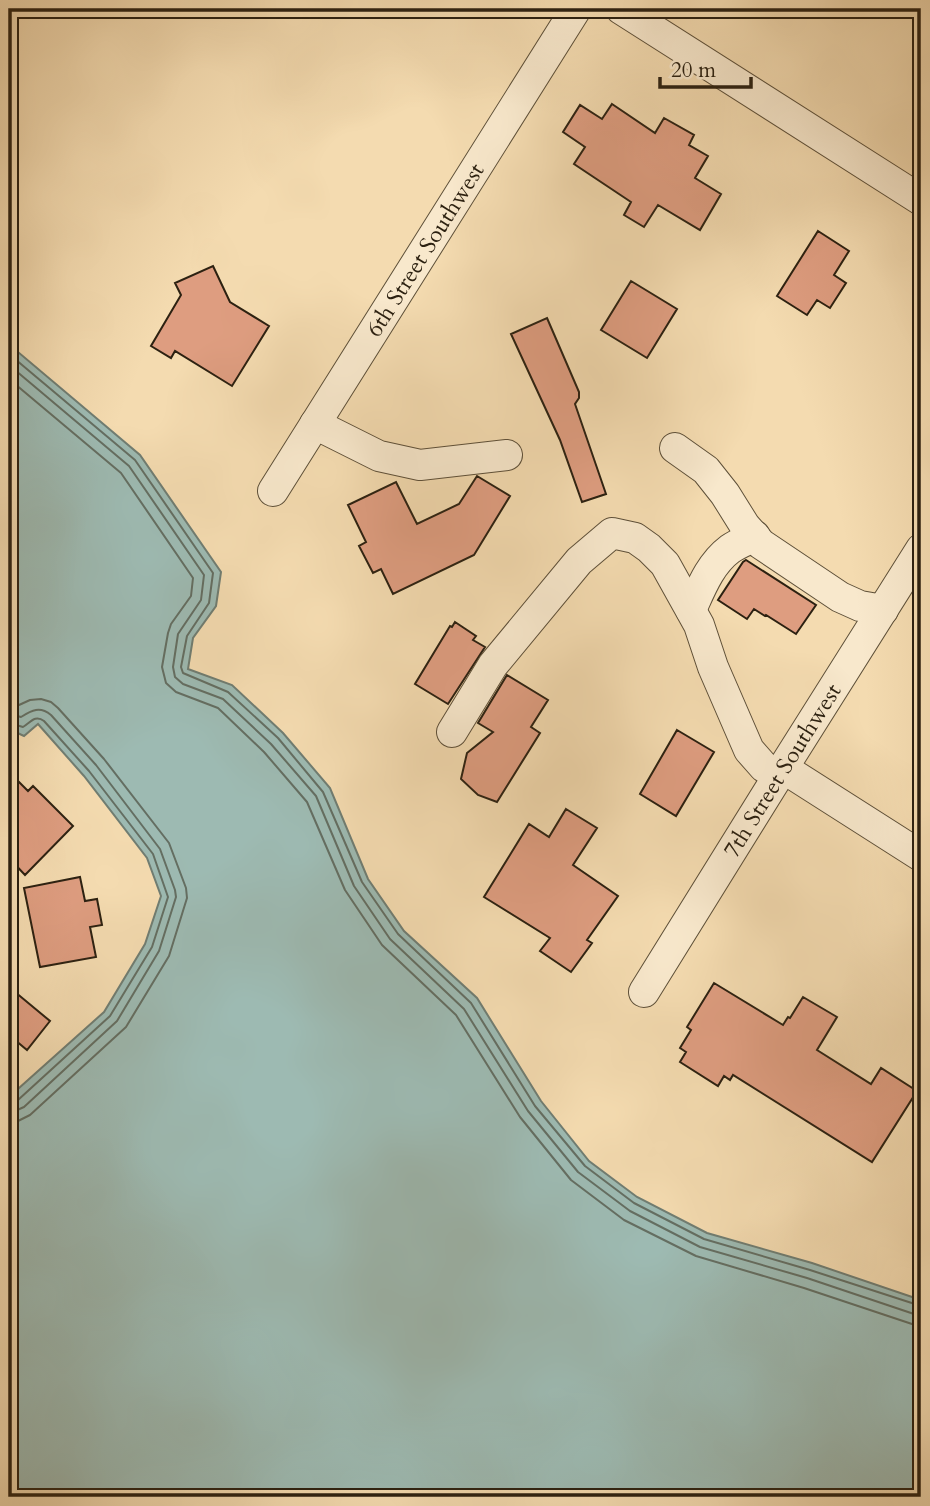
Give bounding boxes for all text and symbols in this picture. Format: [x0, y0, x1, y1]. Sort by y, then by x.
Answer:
scale bar [660, 46, 752, 90]
text: 20 m [671, 56, 716, 85]
street label: 6th Street Southwest [359, 157, 491, 343]
street label: 7th Street Southwest [716, 678, 848, 864]

